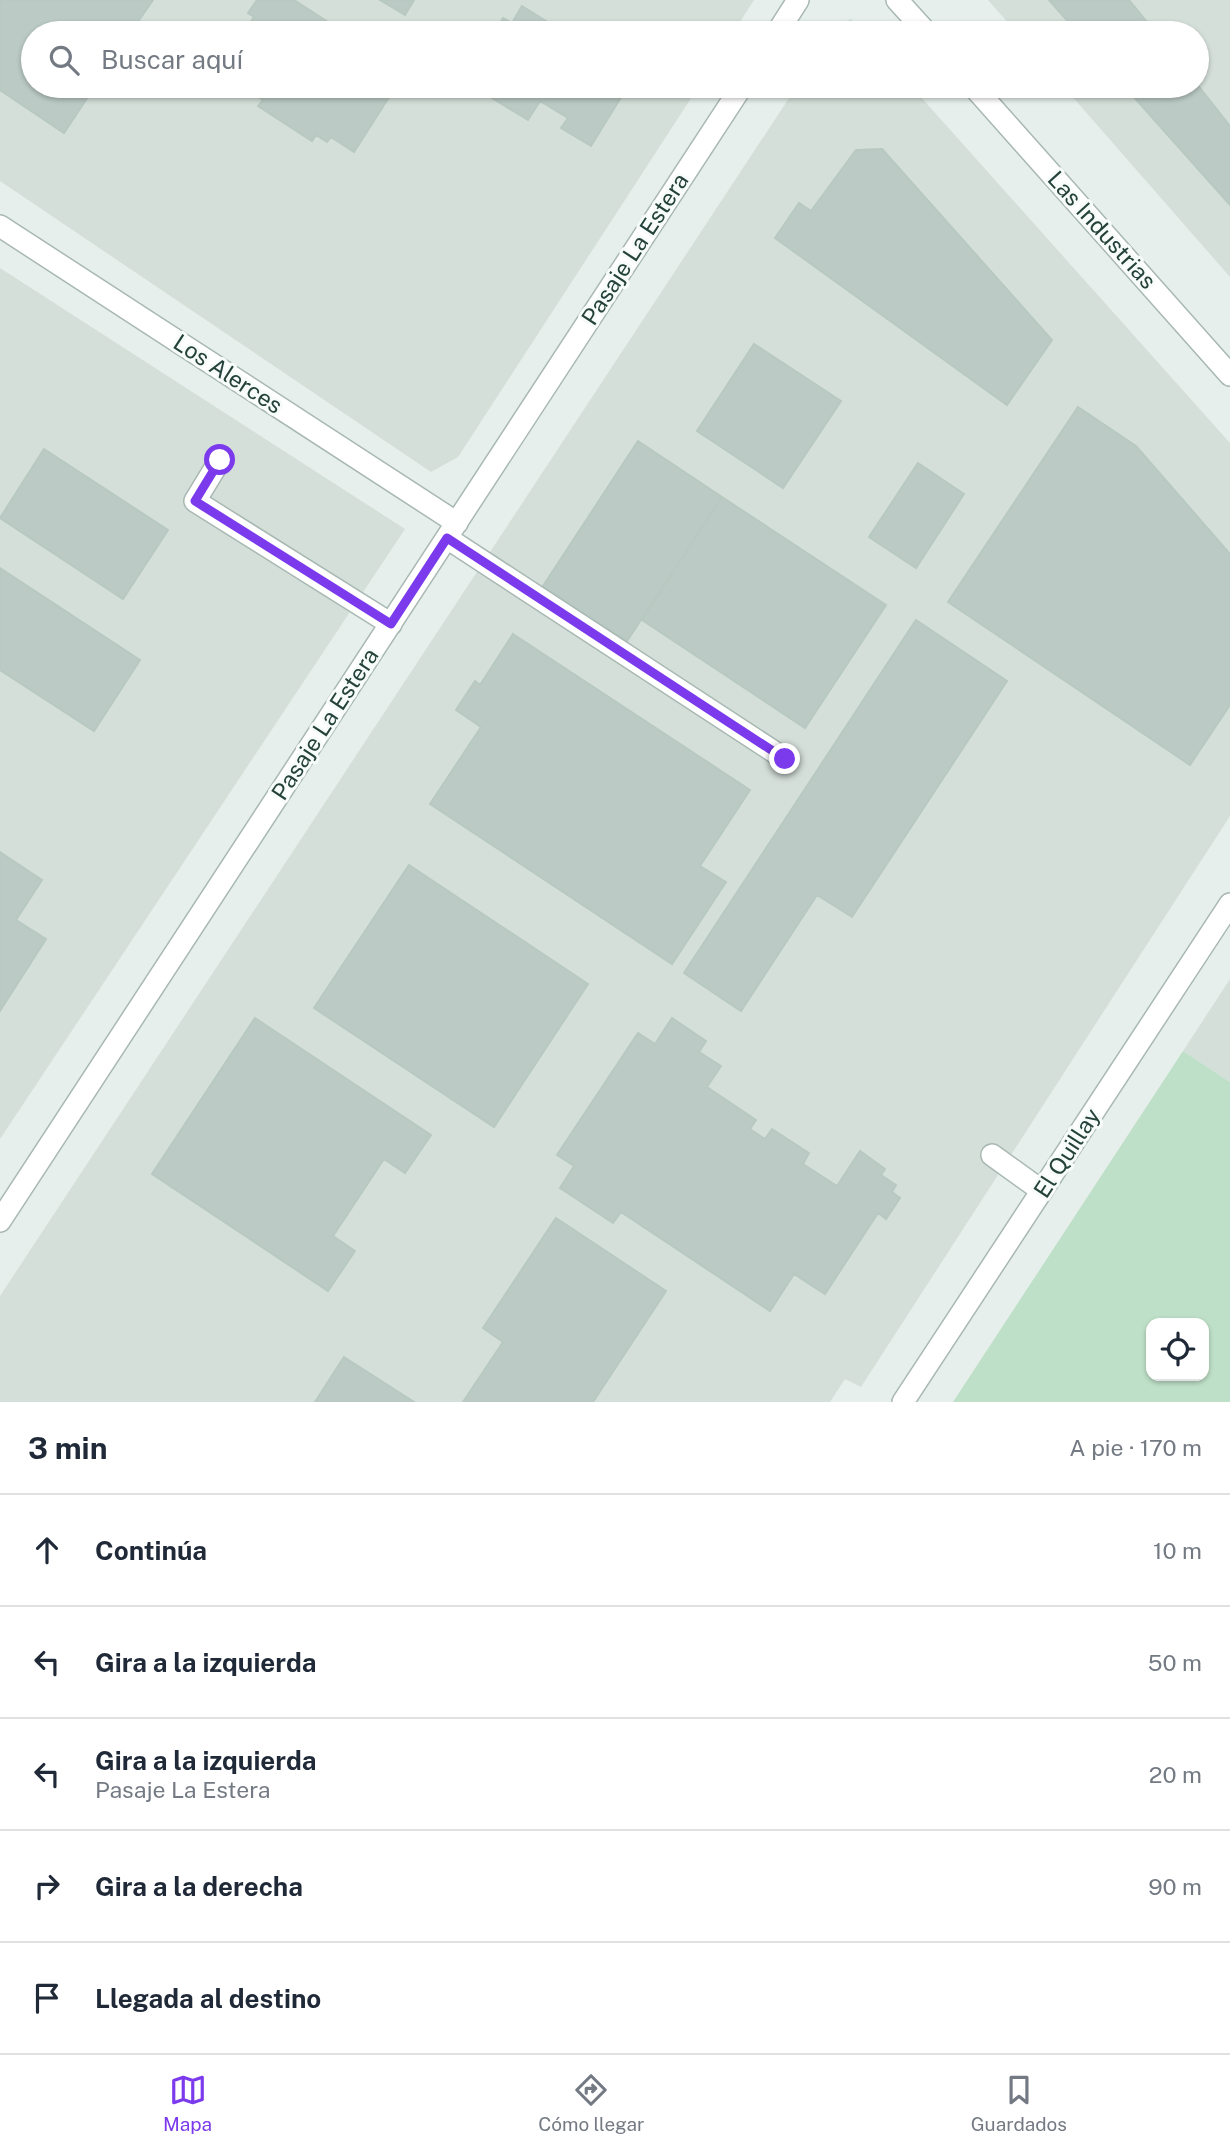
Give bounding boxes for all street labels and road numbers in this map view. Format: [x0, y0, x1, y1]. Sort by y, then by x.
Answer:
street label: Las Industrias [1043, 165, 1162, 294]
street label: Pasaje La Estera [575, 168, 694, 330]
street label: Los Alerces [169, 328, 288, 419]
street label: Pasaje La Estera [265, 643, 384, 805]
street label: El Quillay [1028, 1103, 1105, 1203]

